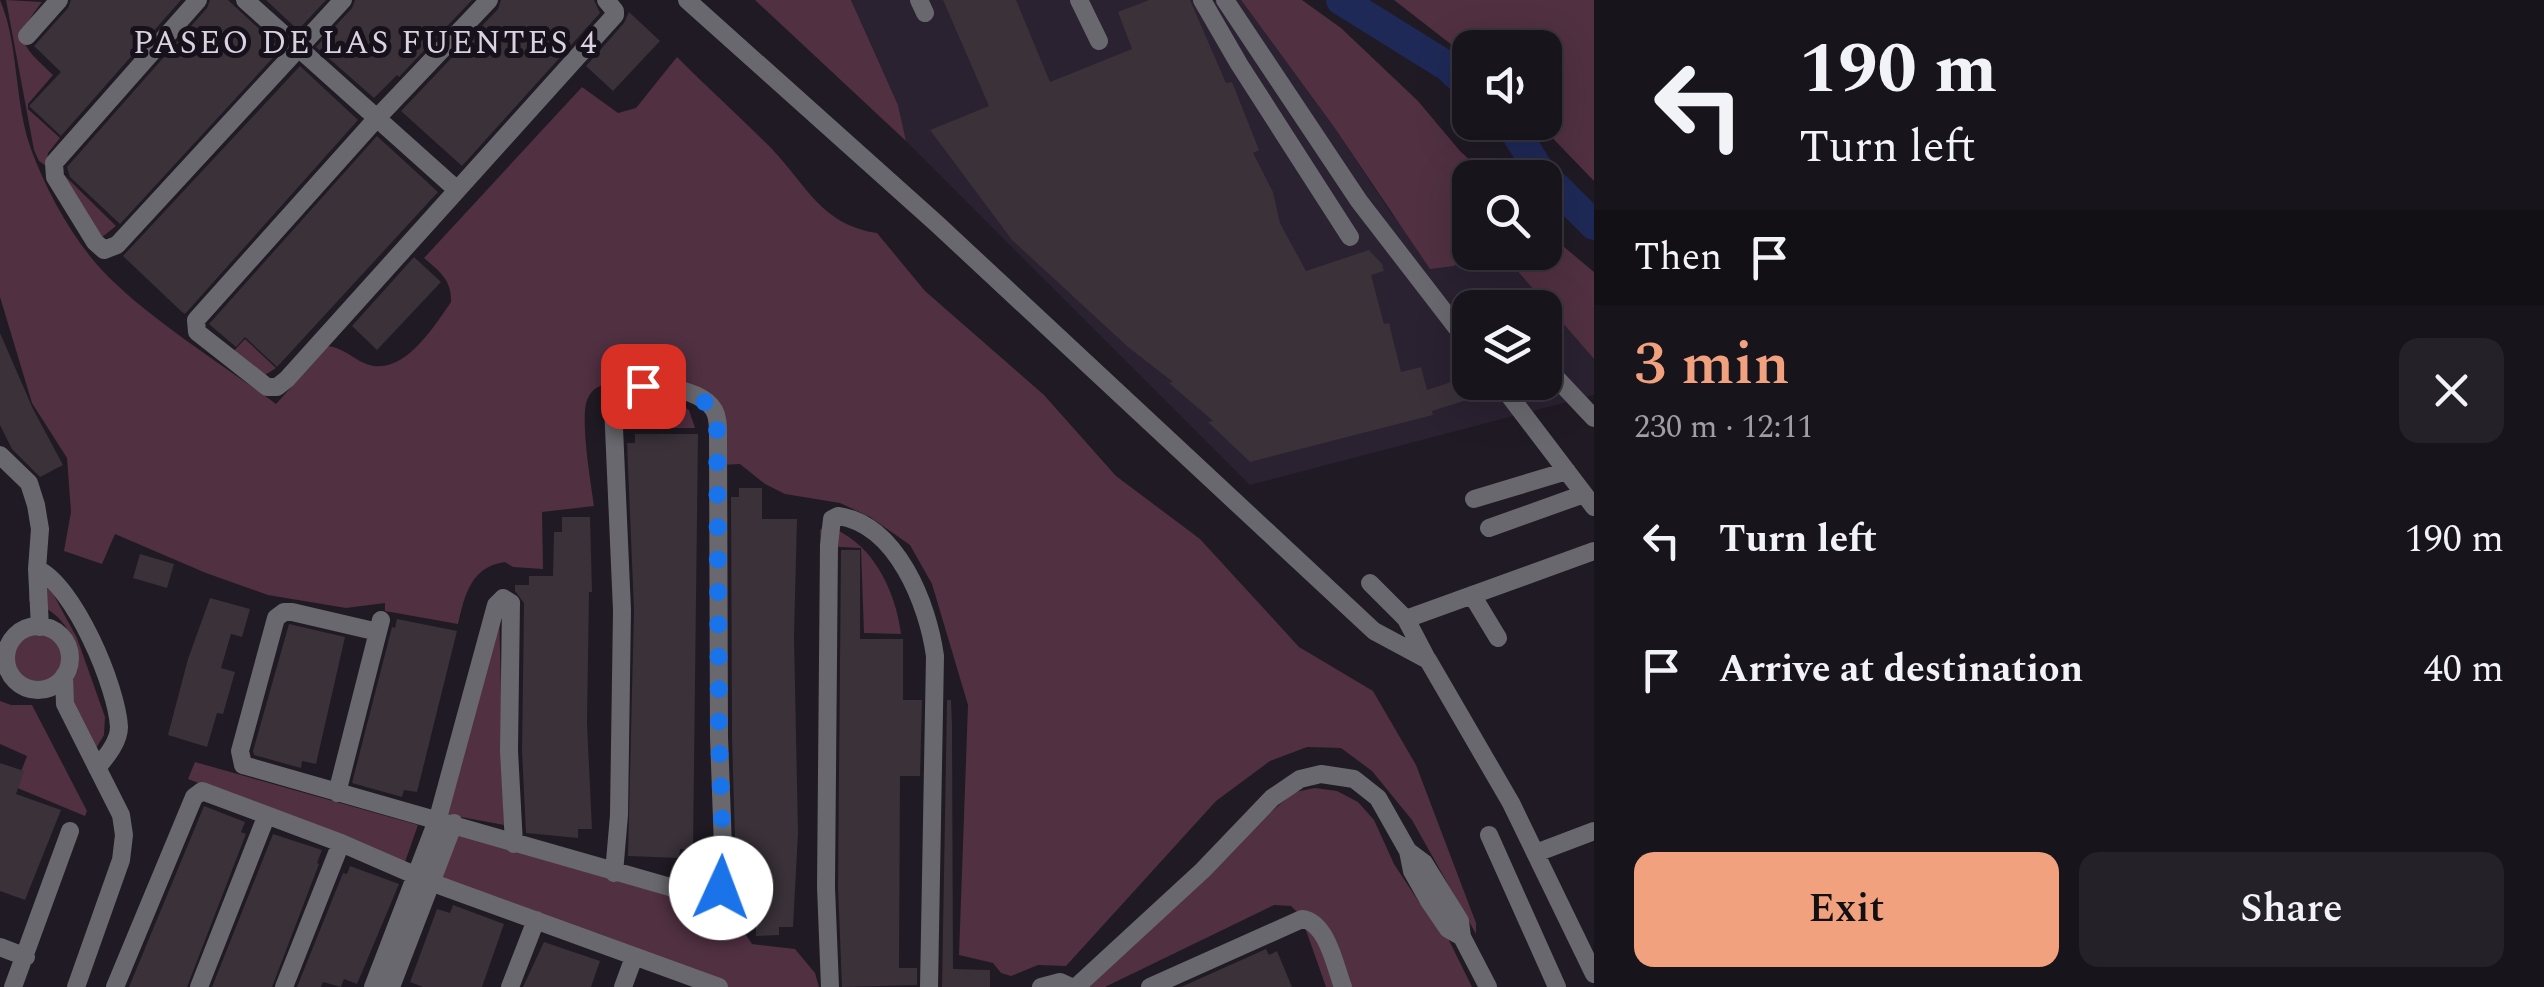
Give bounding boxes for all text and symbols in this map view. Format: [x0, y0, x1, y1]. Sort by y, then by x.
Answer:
text: 190 m [1799, 17, 1997, 123]
district label: PASEO DE LAS FUENTES 4 [133, 19, 599, 68]
map controls [1452, 30, 1562, 400]
button: sound [1452, 30, 1562, 140]
icon: left [1634, 40, 1764, 170]
text: Turn left [1799, 113, 1976, 182]
button: search [1452, 160, 1562, 270]
text: Then [1634, 229, 1722, 287]
icon: arrive [1742, 230, 1797, 285]
button: layers [1452, 290, 1562, 400]
text: 3 min [1634, 319, 1790, 411]
button: close [2399, 338, 2504, 443]
pin [601, 344, 686, 429]
icon: arrive [616, 359, 671, 414]
text: 230 m · 12:11 [1634, 403, 1814, 452]
text: Turn left [1719, 511, 1877, 569]
text: 190 m [2405, 511, 2504, 569]
icon: left [1634, 513, 1689, 568]
text: Arrive at destination [1719, 641, 2083, 699]
text: 40 m [2424, 641, 2504, 699]
icon: arrive [1634, 643, 1689, 698]
position arrow [669, 836, 773, 940]
button: Exit [1634, 852, 2059, 967]
button: Share [2079, 852, 2504, 967]

